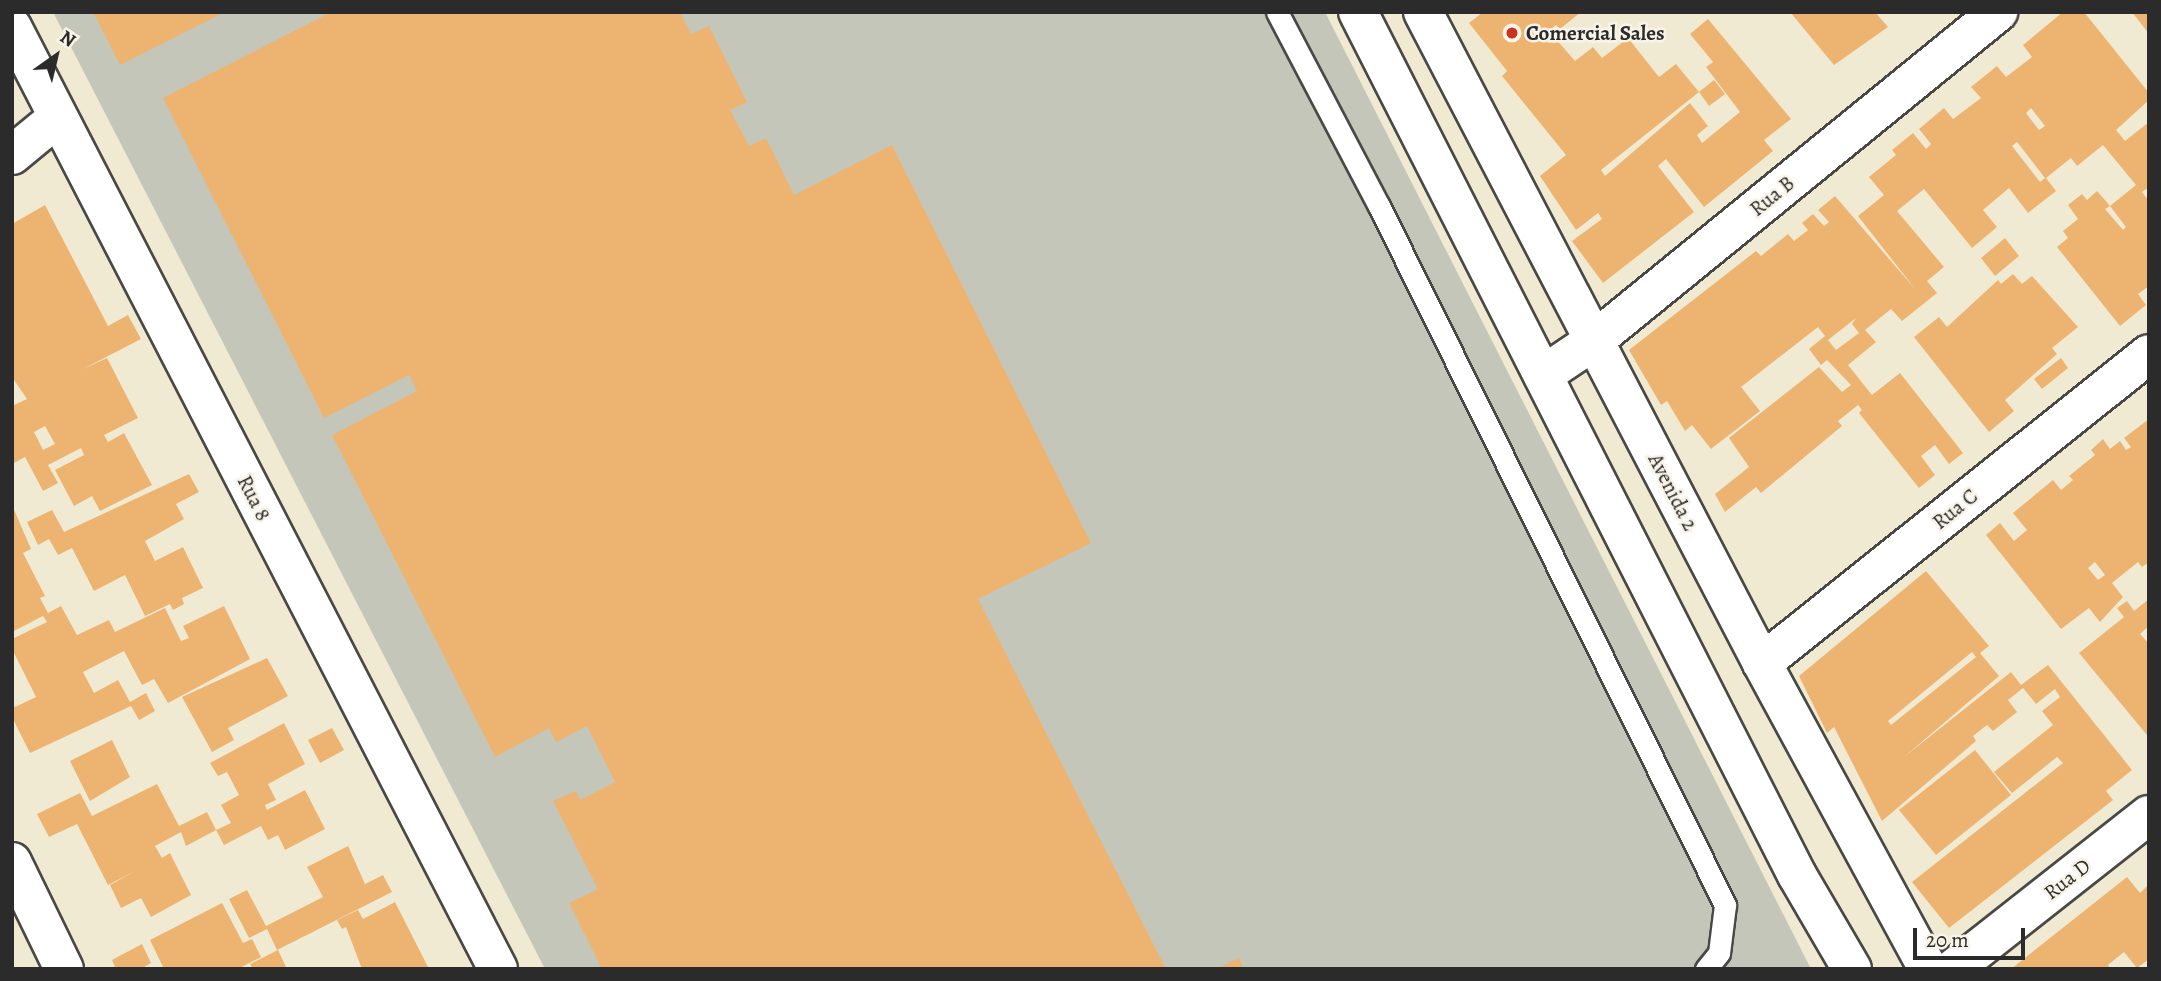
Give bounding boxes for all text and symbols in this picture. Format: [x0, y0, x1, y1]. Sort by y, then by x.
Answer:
place label: Comercial Sales [1526, 20, 1665, 46]
north arrow [21, 21, 91, 91]
text: N [55, 24, 81, 53]
marker: Comercial Sales [1504, 25, 1520, 41]
street label: Rua B [1745, 170, 1799, 222]
street label: Avenida 2 [1643, 449, 1703, 535]
street label: Rua 8 [232, 471, 276, 525]
street label: Rua C [1927, 483, 1983, 535]
street label: Rua D [2039, 853, 2095, 905]
scale bar [1916, 914, 2028, 958]
text: 20 m [1926, 926, 1969, 954]

